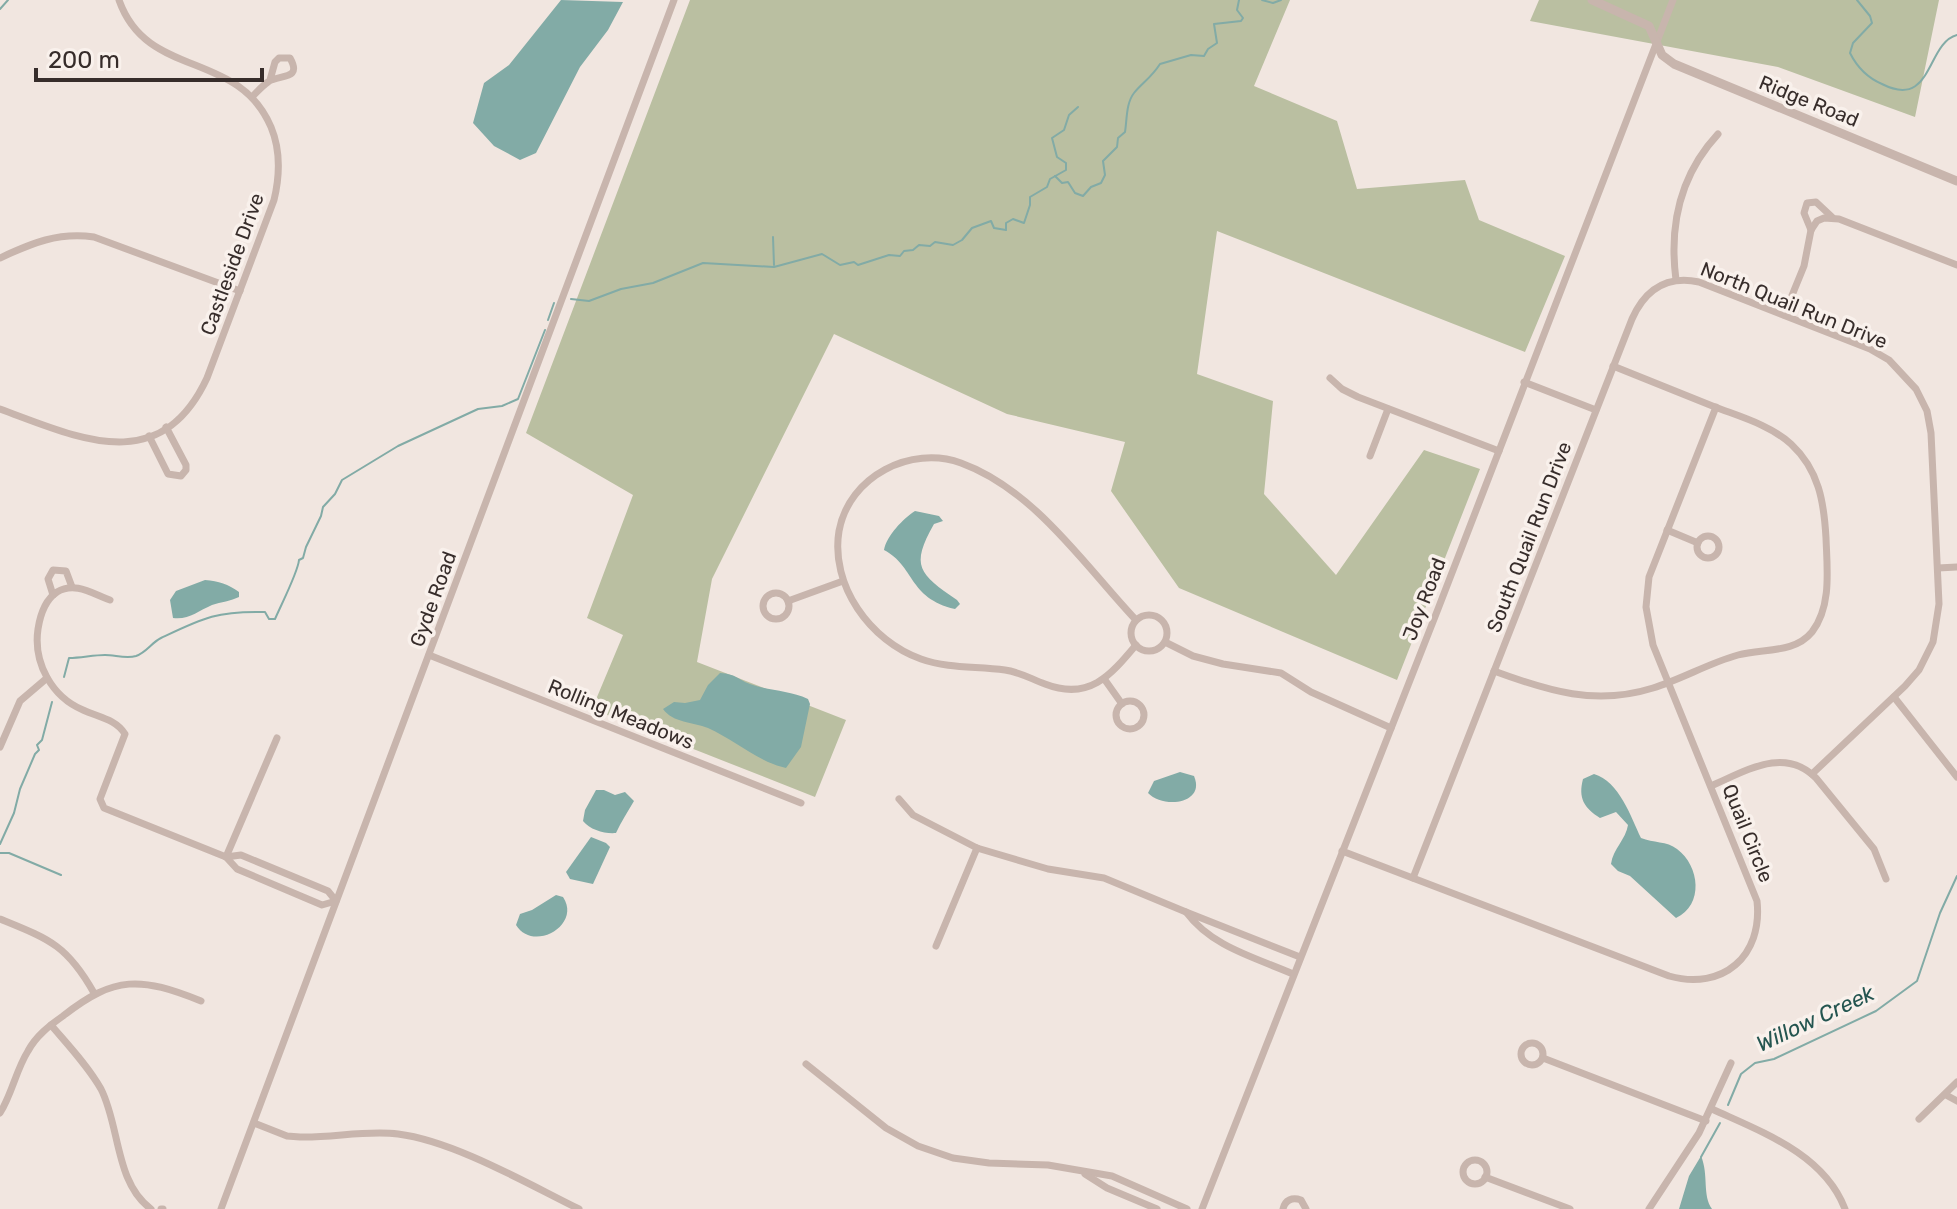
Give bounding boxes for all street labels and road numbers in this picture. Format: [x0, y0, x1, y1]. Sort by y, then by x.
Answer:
street label: Ridge Road [1756, 70, 1862, 132]
street label: Castleside Drive [195, 190, 269, 338]
street label: North Quail Run Drive [1697, 257, 1891, 353]
street label: South Quail Run Drive [1482, 438, 1576, 636]
street label: Gyde Road [405, 548, 461, 650]
street label: Joy Road [1397, 554, 1451, 644]
street label: Rolling Meadows [545, 674, 697, 754]
street label: Quail Circle [1717, 780, 1779, 886]

